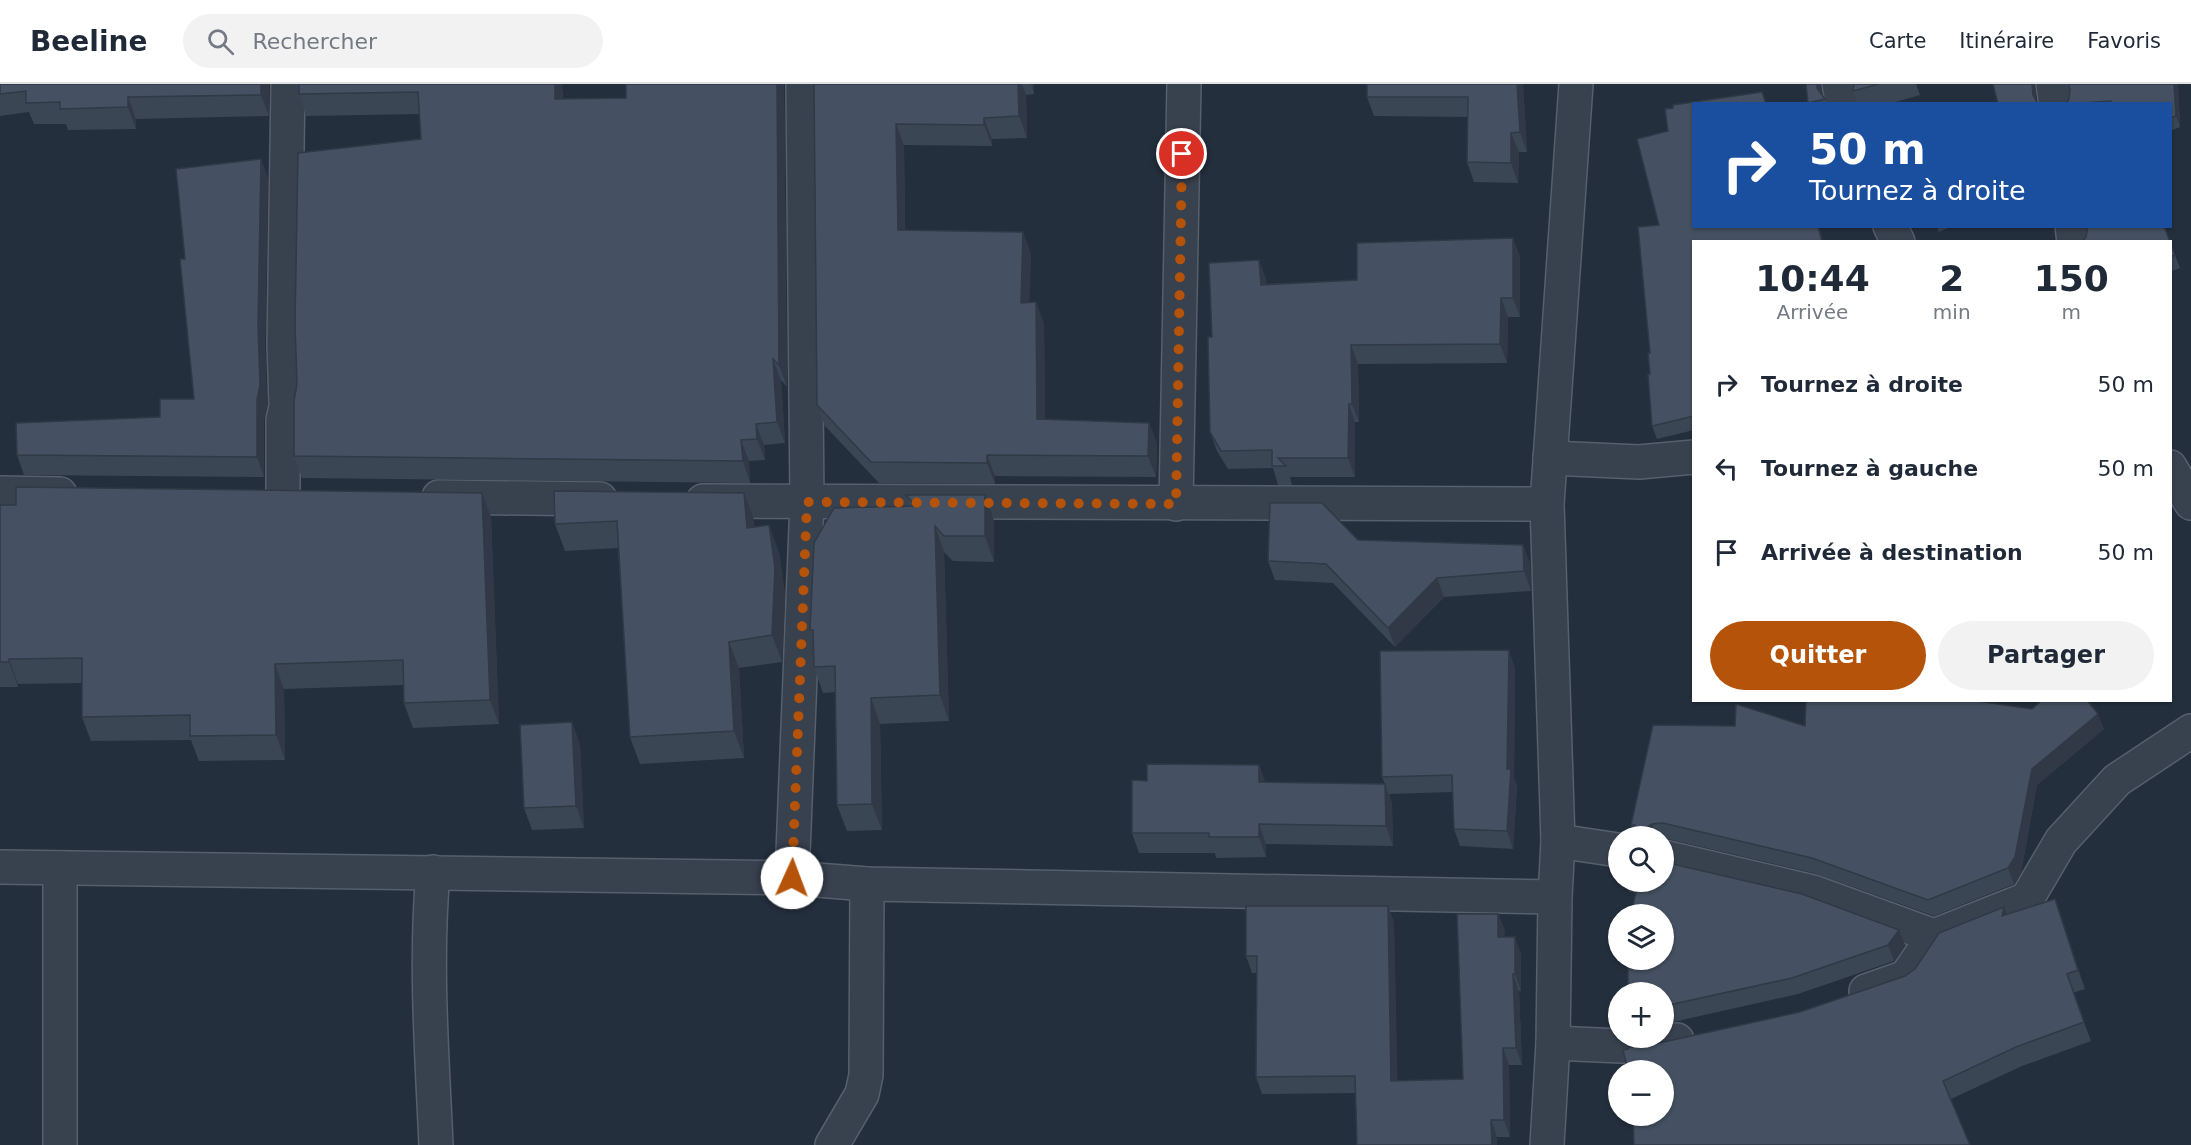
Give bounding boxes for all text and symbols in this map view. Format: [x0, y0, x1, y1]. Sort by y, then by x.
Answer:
search box [183, 14, 603, 68]
text: Beeline [30, 25, 147, 58]
icon: search [204, 25, 237, 58]
text: Rechercher [252, 29, 377, 54]
text: Carte [1869, 29, 1926, 53]
text: Itinéraire [1959, 29, 2054, 53]
text: Favoris [2087, 29, 2161, 53]
text: 50 m [1809, 125, 1926, 174]
icon: right [1710, 126, 1788, 204]
pin [1156, 128, 1207, 179]
icon: arrive [1165, 137, 1198, 170]
text: Tournez à droite [1809, 175, 2026, 206]
text: 10:44 [1755, 258, 1870, 299]
text: 2 [1939, 258, 1964, 299]
text: 150 [2034, 258, 2109, 299]
text: Arrivée [1777, 300, 1848, 324]
text: min [1933, 300, 1971, 324]
text: m [2062, 300, 2081, 324]
icon: right [1710, 368, 1743, 401]
text: Tournez à droite [1761, 372, 1963, 397]
text: 50 m [2098, 372, 2154, 397]
icon: left [1710, 452, 1743, 485]
text: Tournez à gauche [1761, 456, 1978, 481]
text: 50 m [2098, 456, 2154, 481]
icon: arrive [1710, 536, 1743, 569]
text: Arrivée à destination [1761, 540, 2023, 565]
text: 50 m [2098, 540, 2154, 565]
button: Quitter [1710, 621, 1926, 690]
button: Partager [1938, 621, 2154, 690]
map controls [1608, 826, 1674, 1126]
button: search [1608, 826, 1674, 892]
position arrow [760, 846, 824, 910]
button: layers [1608, 904, 1674, 970]
button: + [1608, 982, 1674, 1048]
button: − [1608, 1060, 1674, 1126]

